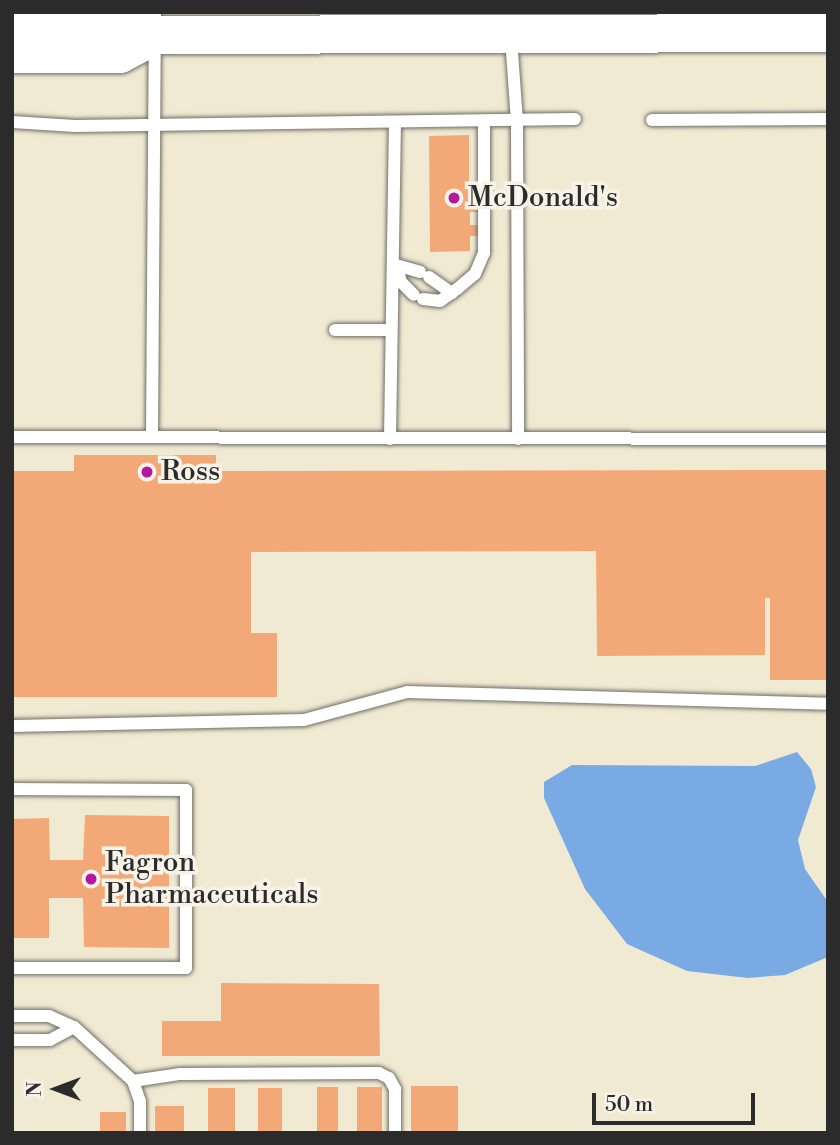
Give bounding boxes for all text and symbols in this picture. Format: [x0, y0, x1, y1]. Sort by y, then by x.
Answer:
place label: McDonald's [468, 181, 618, 215]
marker: McDonald's [446, 190, 462, 206]
place label: Ross [161, 455, 220, 489]
marker: Ross [139, 464, 155, 480]
place label: Fagron Pharmaceuticals [105, 846, 319, 912]
marker: Fagron Pharmaceuticals [83, 871, 99, 887]
north arrow [21, 1054, 91, 1124]
scale bar [595, 1078, 758, 1122]
text: N [23, 1081, 47, 1097]
text: 50 m [605, 1092, 653, 1118]

